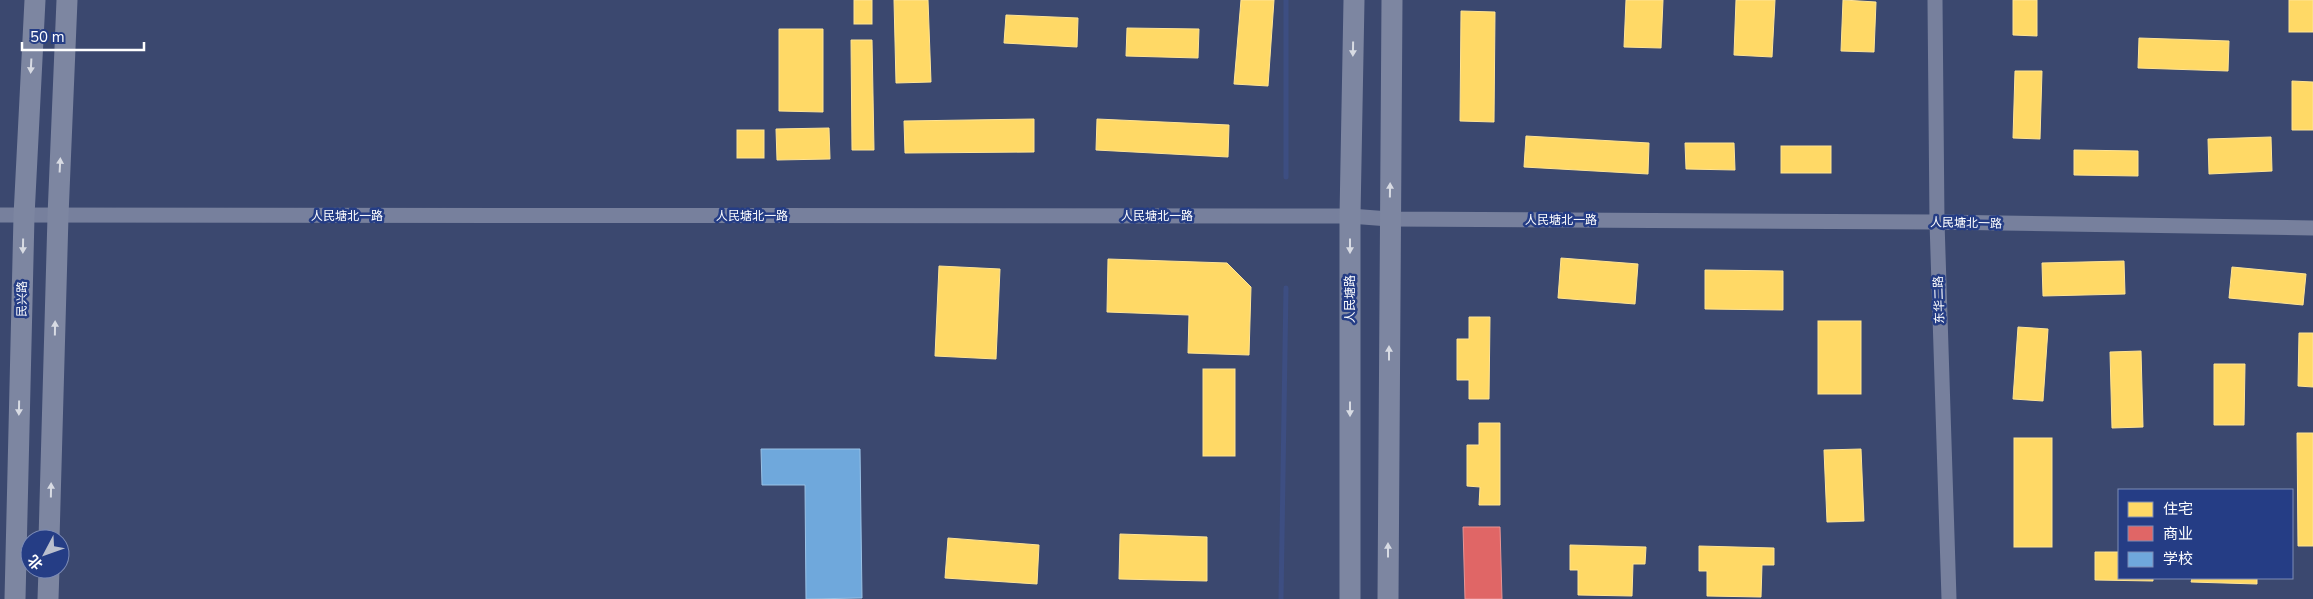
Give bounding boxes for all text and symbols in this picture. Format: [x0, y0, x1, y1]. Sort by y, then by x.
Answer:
scale bar [22, 20, 145, 52]
text: 50 m [30, 27, 65, 47]
one-way arrow [1349, 41, 1357, 57]
one-way arrow [27, 58, 35, 74]
one-way arrow [56, 157, 64, 173]
one-way arrow [1386, 182, 1394, 198]
street label: 人民塘北一路 [311, 208, 383, 224]
street label: 人民塘北一路 [716, 208, 788, 224]
street label: 人民塘北一路 [1121, 208, 1193, 224]
street label: 人民塘北一路 [1525, 212, 1597, 228]
street label: 人民塘北一路 [1930, 214, 2002, 232]
one-way arrow [19, 238, 27, 254]
one-way arrow [1346, 238, 1354, 254]
street label: 人民塘路 [1342, 275, 1358, 323]
street label: 东华二路 [1930, 276, 1948, 324]
street label: 民兴路 [14, 281, 30, 317]
one-way arrow [51, 320, 59, 336]
one-way arrow [1385, 345, 1393, 361]
one-way arrow [15, 401, 23, 417]
one-way arrow [1346, 401, 1354, 417]
one-way arrow [47, 482, 55, 498]
legend [2118, 489, 2293, 579]
text: 住宅 [2163, 499, 2193, 519]
text: 商业 [2163, 524, 2193, 544]
north arrow [20, 529, 70, 579]
one-way arrow [1384, 542, 1392, 558]
text: 学校 [2163, 549, 2193, 569]
text: 北 [24, 551, 47, 574]

